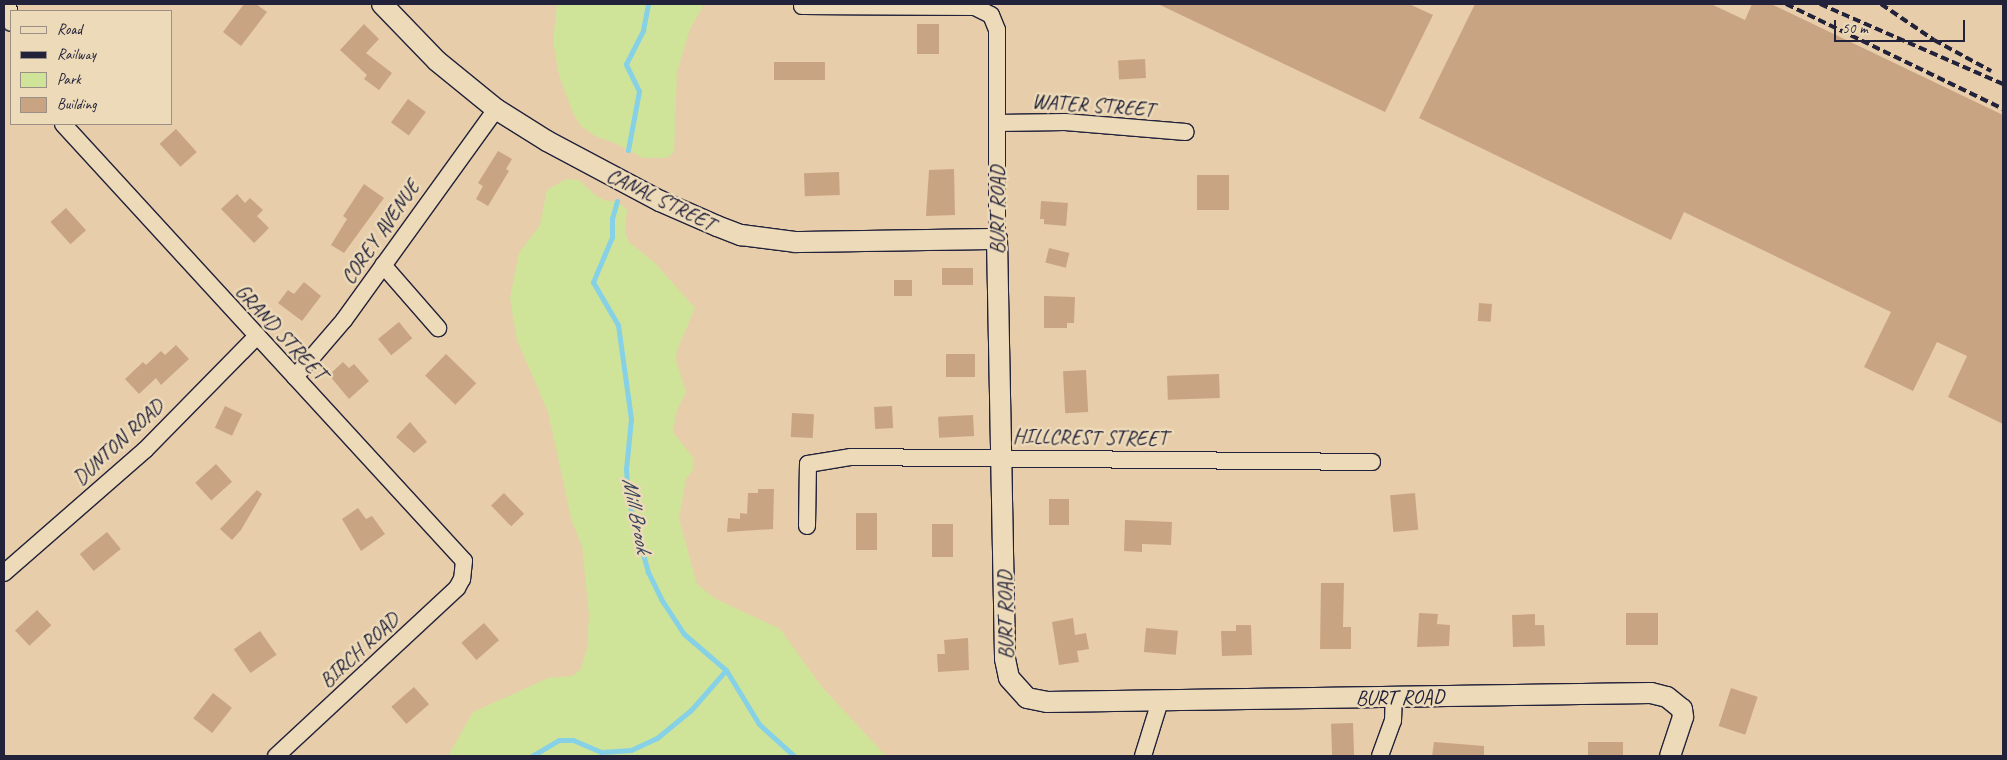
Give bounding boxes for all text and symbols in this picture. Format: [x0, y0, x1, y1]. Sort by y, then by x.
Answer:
legend [10, 10, 172, 125]
scale bar [1837, 10, 1968, 42]
text: 50 m [1842, 19, 1868, 38]
text: Road [57, 20, 82, 39]
text: Railway [57, 45, 96, 64]
text: Park [57, 70, 81, 89]
street label: WATER STREET [1031, 88, 1155, 122]
text: Building [57, 95, 96, 114]
street label: CANAL STREET [603, 162, 719, 236]
street label: BURT ROAD [984, 165, 1010, 255]
street label: COREY AVENUE [335, 175, 425, 289]
street label: GRAND STREET [230, 279, 332, 385]
street label: DUNTON ROAD [67, 393, 169, 491]
street label: HILLCREST STREET [1013, 423, 1167, 451]
water label: Mill Brook [616, 475, 656, 555]
street label: BURT ROAD [992, 570, 1018, 660]
street label: BIRCH ROAD [314, 606, 404, 694]
street label: BURT ROAD [1355, 684, 1445, 710]

